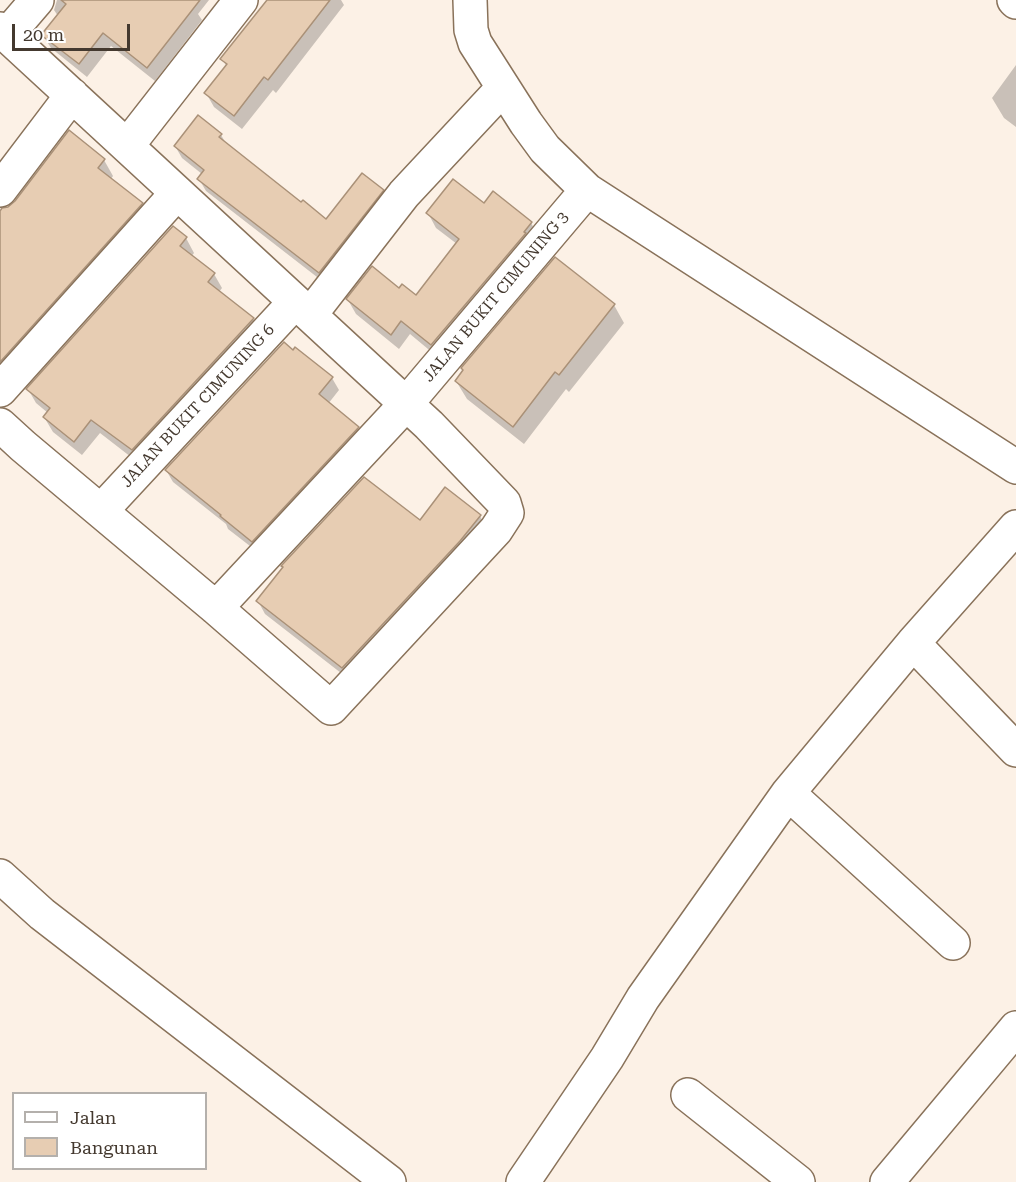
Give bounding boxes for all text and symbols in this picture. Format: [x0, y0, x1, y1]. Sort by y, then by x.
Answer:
scale bar [15, 12, 134, 50]
text: 20 m [23, 24, 64, 45]
street label: JALAN BUKIT CIMUNING 3 [419, 208, 573, 386]
street label: JALAN BUKIT CIMUNING 6 [117, 320, 279, 492]
legend [12, 1092, 207, 1170]
text: Jalan [70, 1107, 116, 1128]
text: Bangunan [70, 1137, 158, 1158]

